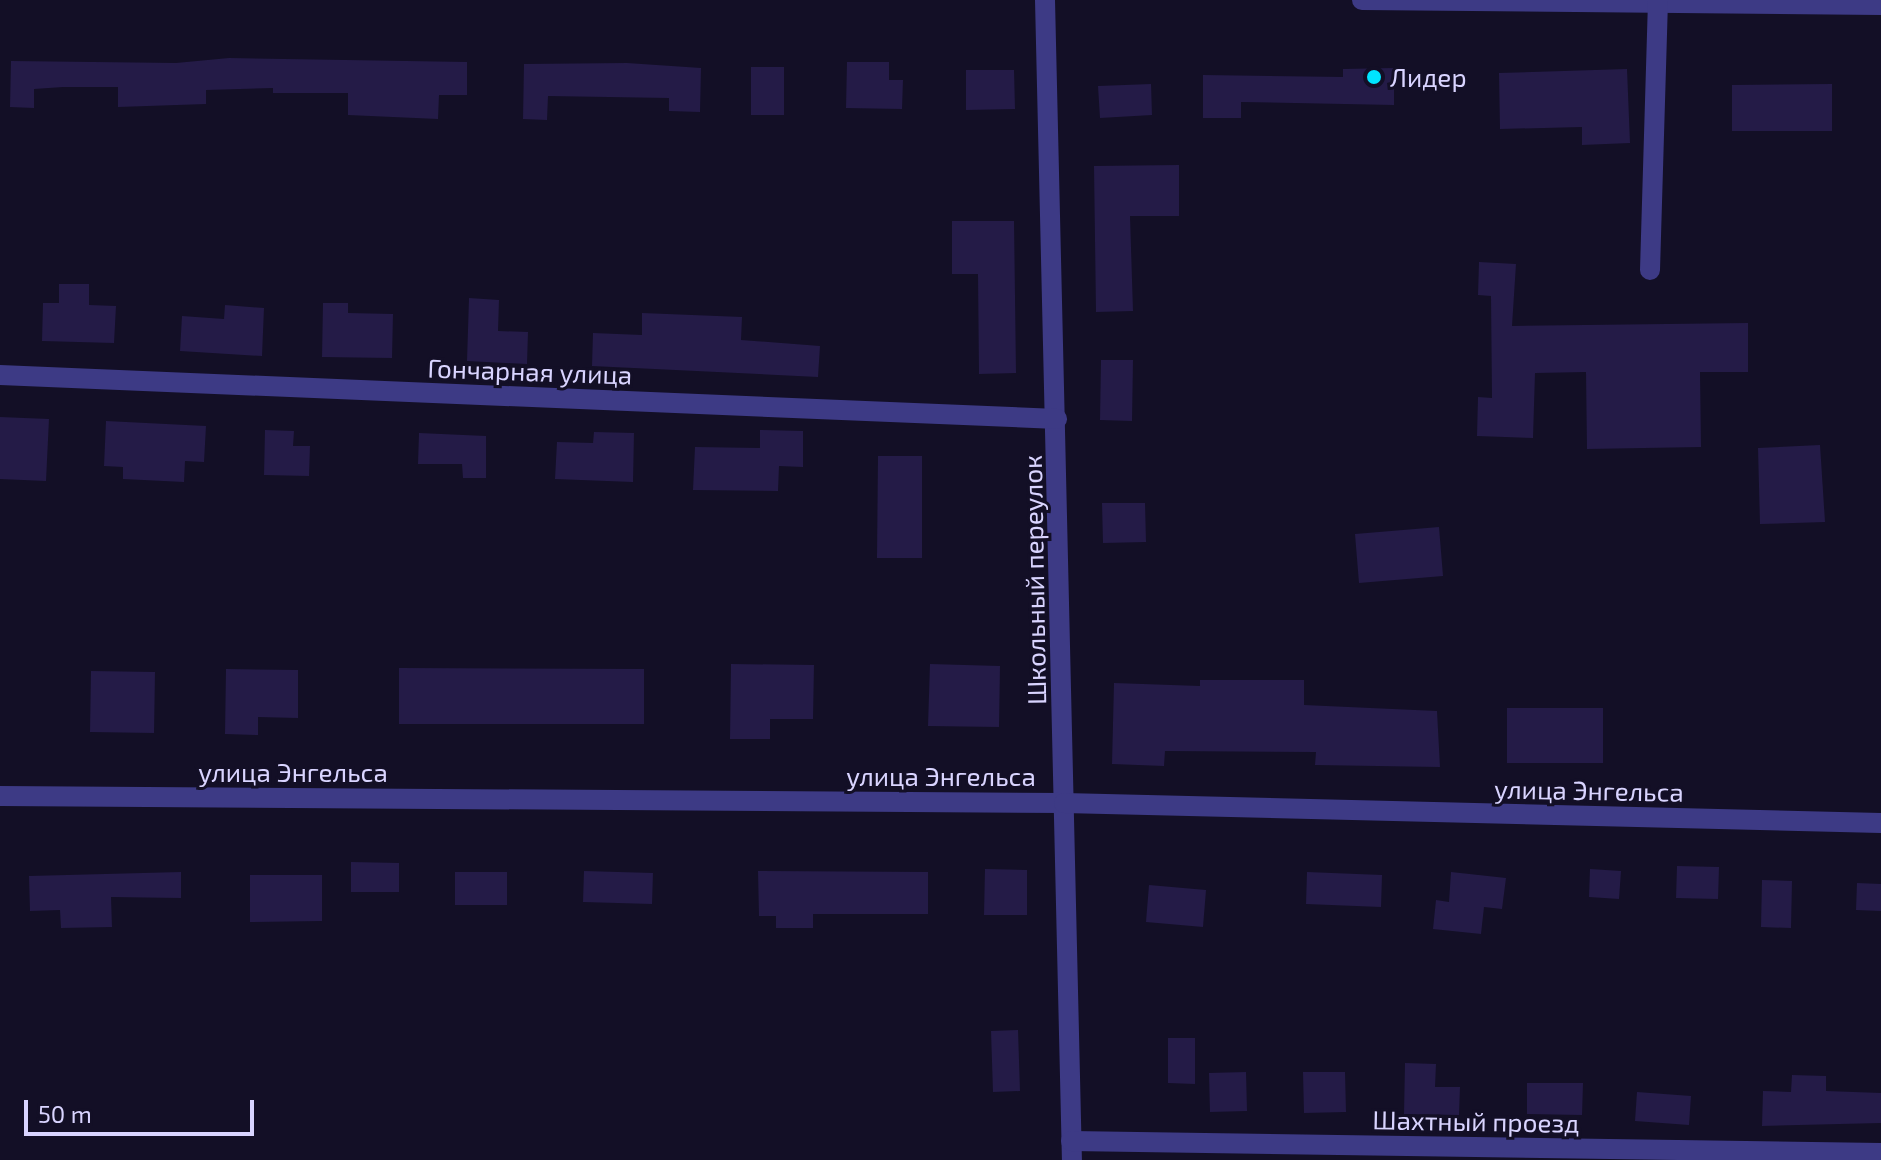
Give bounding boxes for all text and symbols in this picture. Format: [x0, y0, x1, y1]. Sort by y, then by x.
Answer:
place label: Лидер [1390, 61, 1467, 93]
marker: Лидер [1365, 68, 1383, 86]
street label: Гончарная улица [427, 352, 633, 390]
street label: Школьный переулок [1016, 455, 1052, 705]
street label: улица Энгельса [198, 756, 388, 788]
street label: улица Энгельса [846, 760, 1036, 792]
street label: улица Энгельса [1494, 773, 1684, 807]
scale bar [28, 1084, 258, 1134]
text: 50 m [38, 1099, 92, 1128]
street label: Шахтный проезд [1372, 1104, 1580, 1138]

